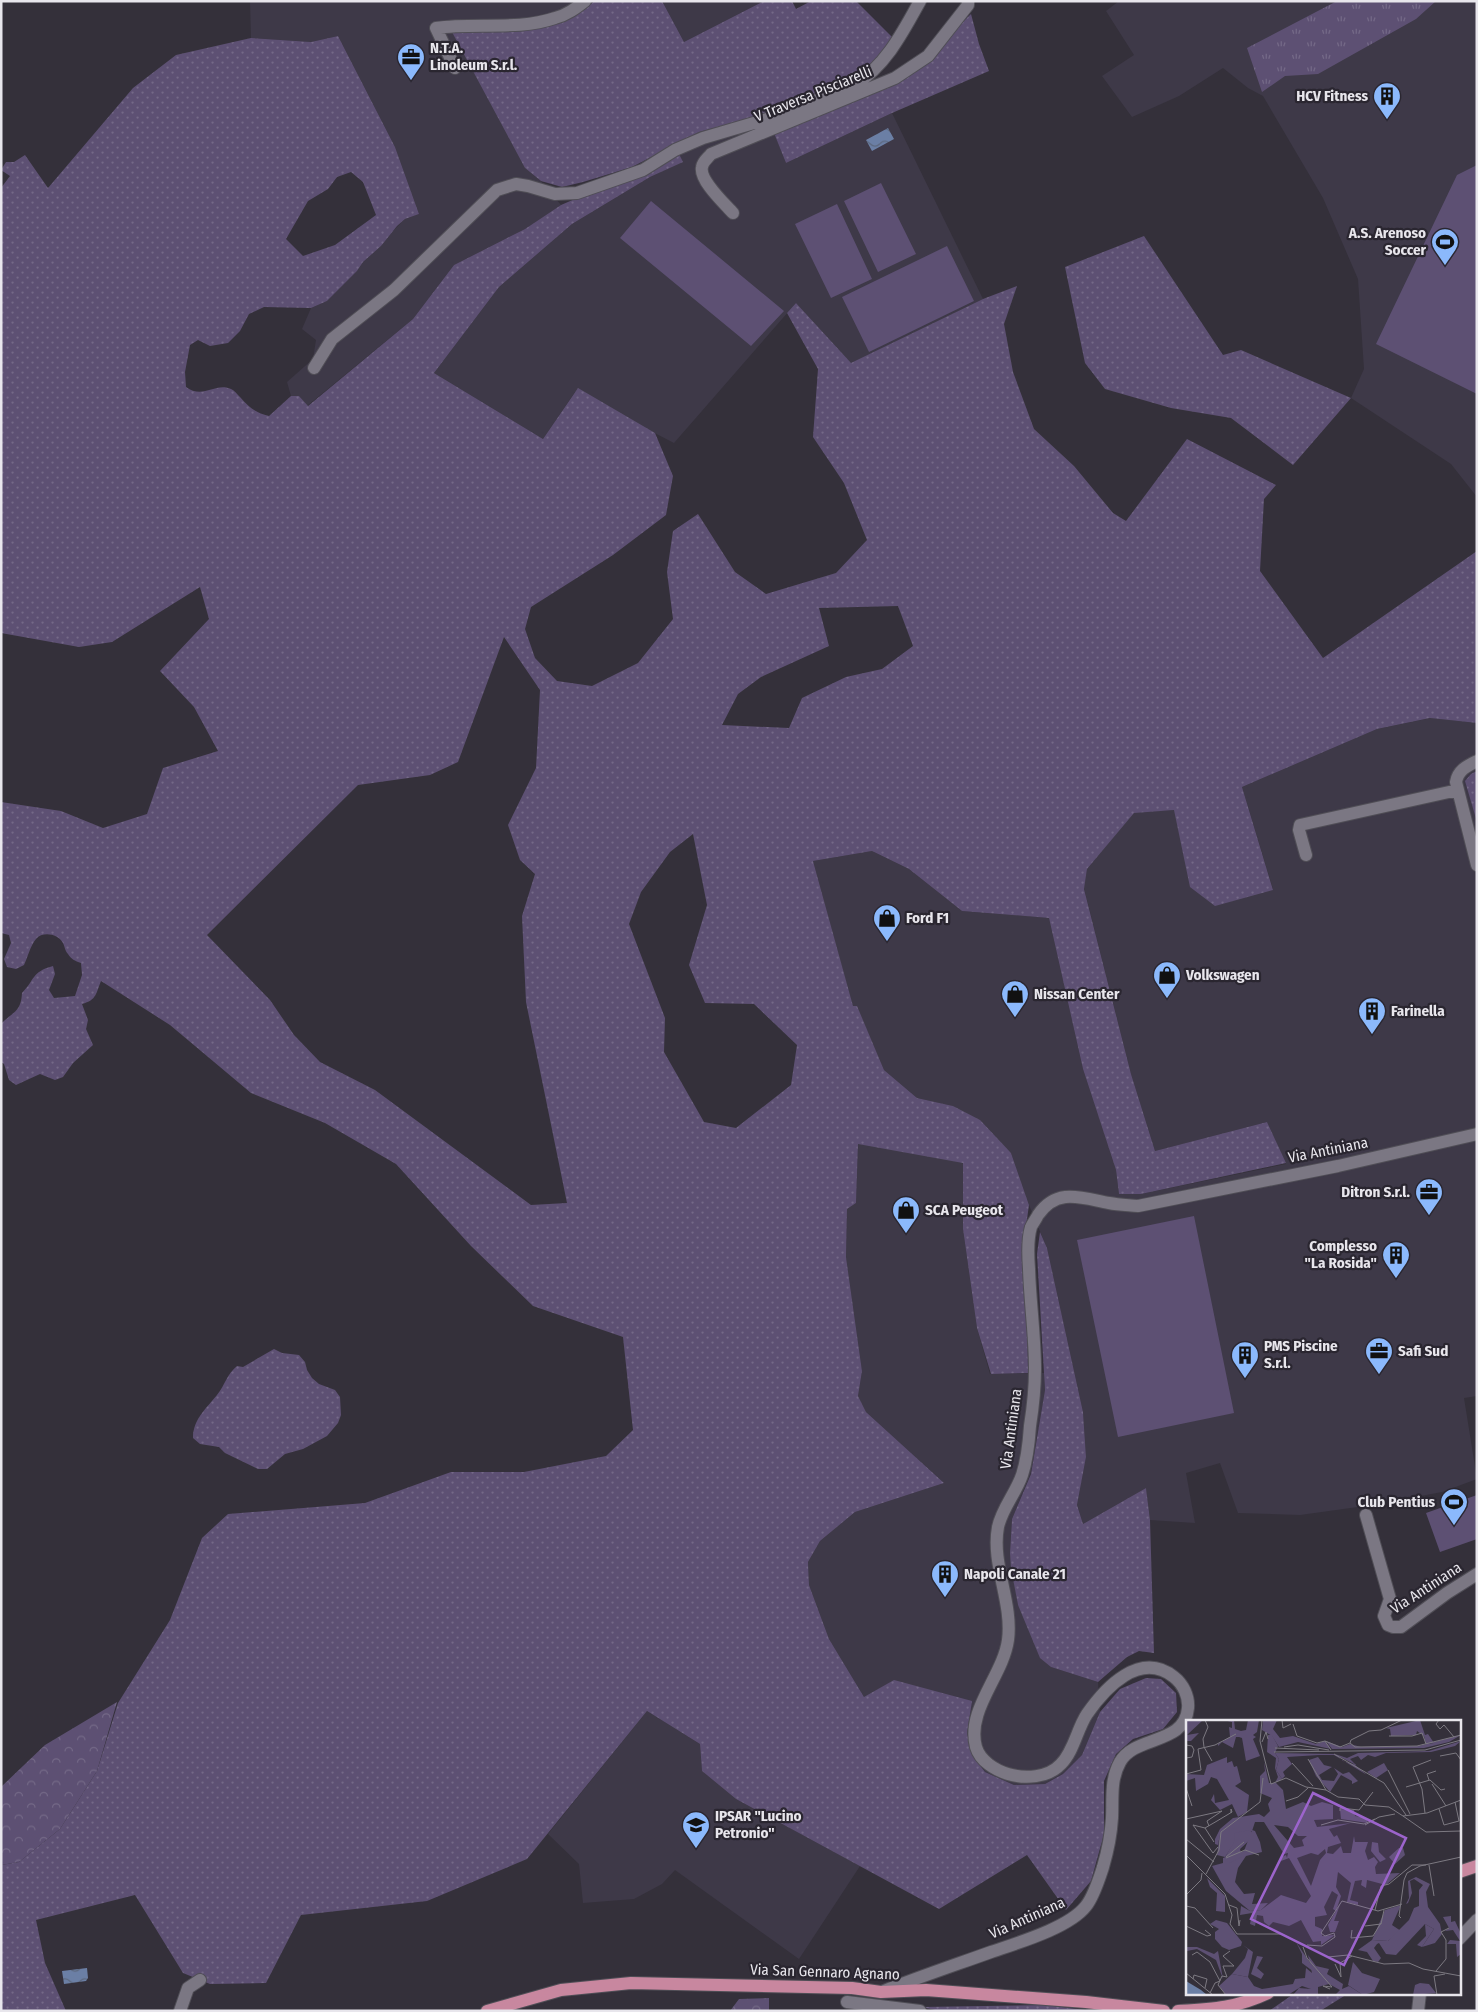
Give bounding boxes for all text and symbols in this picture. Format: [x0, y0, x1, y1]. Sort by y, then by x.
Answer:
place label: N.T.A. Linoleum S.r.l. [430, 39, 518, 74]
office icon: N.T.A. Linoleum S.r.l. [396, 42, 426, 81]
street label: V Traversa Pisciarelli [752, 62, 874, 126]
building icon: HCV Fitness [1372, 81, 1402, 120]
place label: HCV Fitness [1296, 87, 1368, 105]
place label: A.S. Arenoso Soccer [1348, 224, 1427, 259]
sports icon: A.S. Arenoso Soccer [1430, 227, 1460, 266]
shop icon: Ford F1 [872, 903, 902, 942]
place label: Ford F1 [906, 909, 949, 927]
shop icon: Volkswagen [1152, 960, 1182, 999]
place label: Volkswagen [1185, 966, 1260, 984]
shop icon: Nissan Center [1000, 979, 1030, 1018]
place label: Nissan Center [1034, 985, 1120, 1003]
building icon: Farinella [1357, 996, 1387, 1035]
place label: Farinella [1391, 1002, 1445, 1020]
street label: Via Antiniana [1286, 1133, 1370, 1167]
office icon: Ditron S.r.l. [1414, 1177, 1444, 1216]
place label: Ditron S.r.l. [1341, 1183, 1411, 1201]
shop icon: SCA Peugeot [891, 1195, 921, 1234]
place label: SCA Peugeot [925, 1201, 1004, 1219]
place label: Complesso "La Rosida" [1305, 1237, 1377, 1272]
building icon: Complesso "La Rosida" [1381, 1240, 1411, 1279]
office icon: Safi Sud [1364, 1336, 1394, 1375]
place label: PMS Piscine S.r.l. [1264, 1337, 1338, 1372]
building icon: PMS Piscine S.r.l. [1230, 1340, 1260, 1379]
place label: Safi Sud [1398, 1342, 1448, 1360]
street label: Via Antiniana [996, 1388, 1026, 1470]
sports icon: Club Pentius [1439, 1487, 1469, 1526]
place label: Club Pentius [1357, 1493, 1435, 1511]
street label: Via Antiniana [1387, 1558, 1465, 1618]
building icon: Napoli Canale 21 [930, 1559, 960, 1598]
place label: Napoli Canale 21 [964, 1565, 1066, 1583]
inset map [1186, 1720, 1460, 1994]
place label: IPSAR "Lucino Petronio" [715, 1807, 802, 1842]
school or university icon: IPSAR "Lucino Petronio" [681, 1810, 711, 1849]
street label: Via Antiniana [986, 1893, 1068, 1943]
street label: Via San Gennaro Agnano [750, 1960, 900, 1984]

